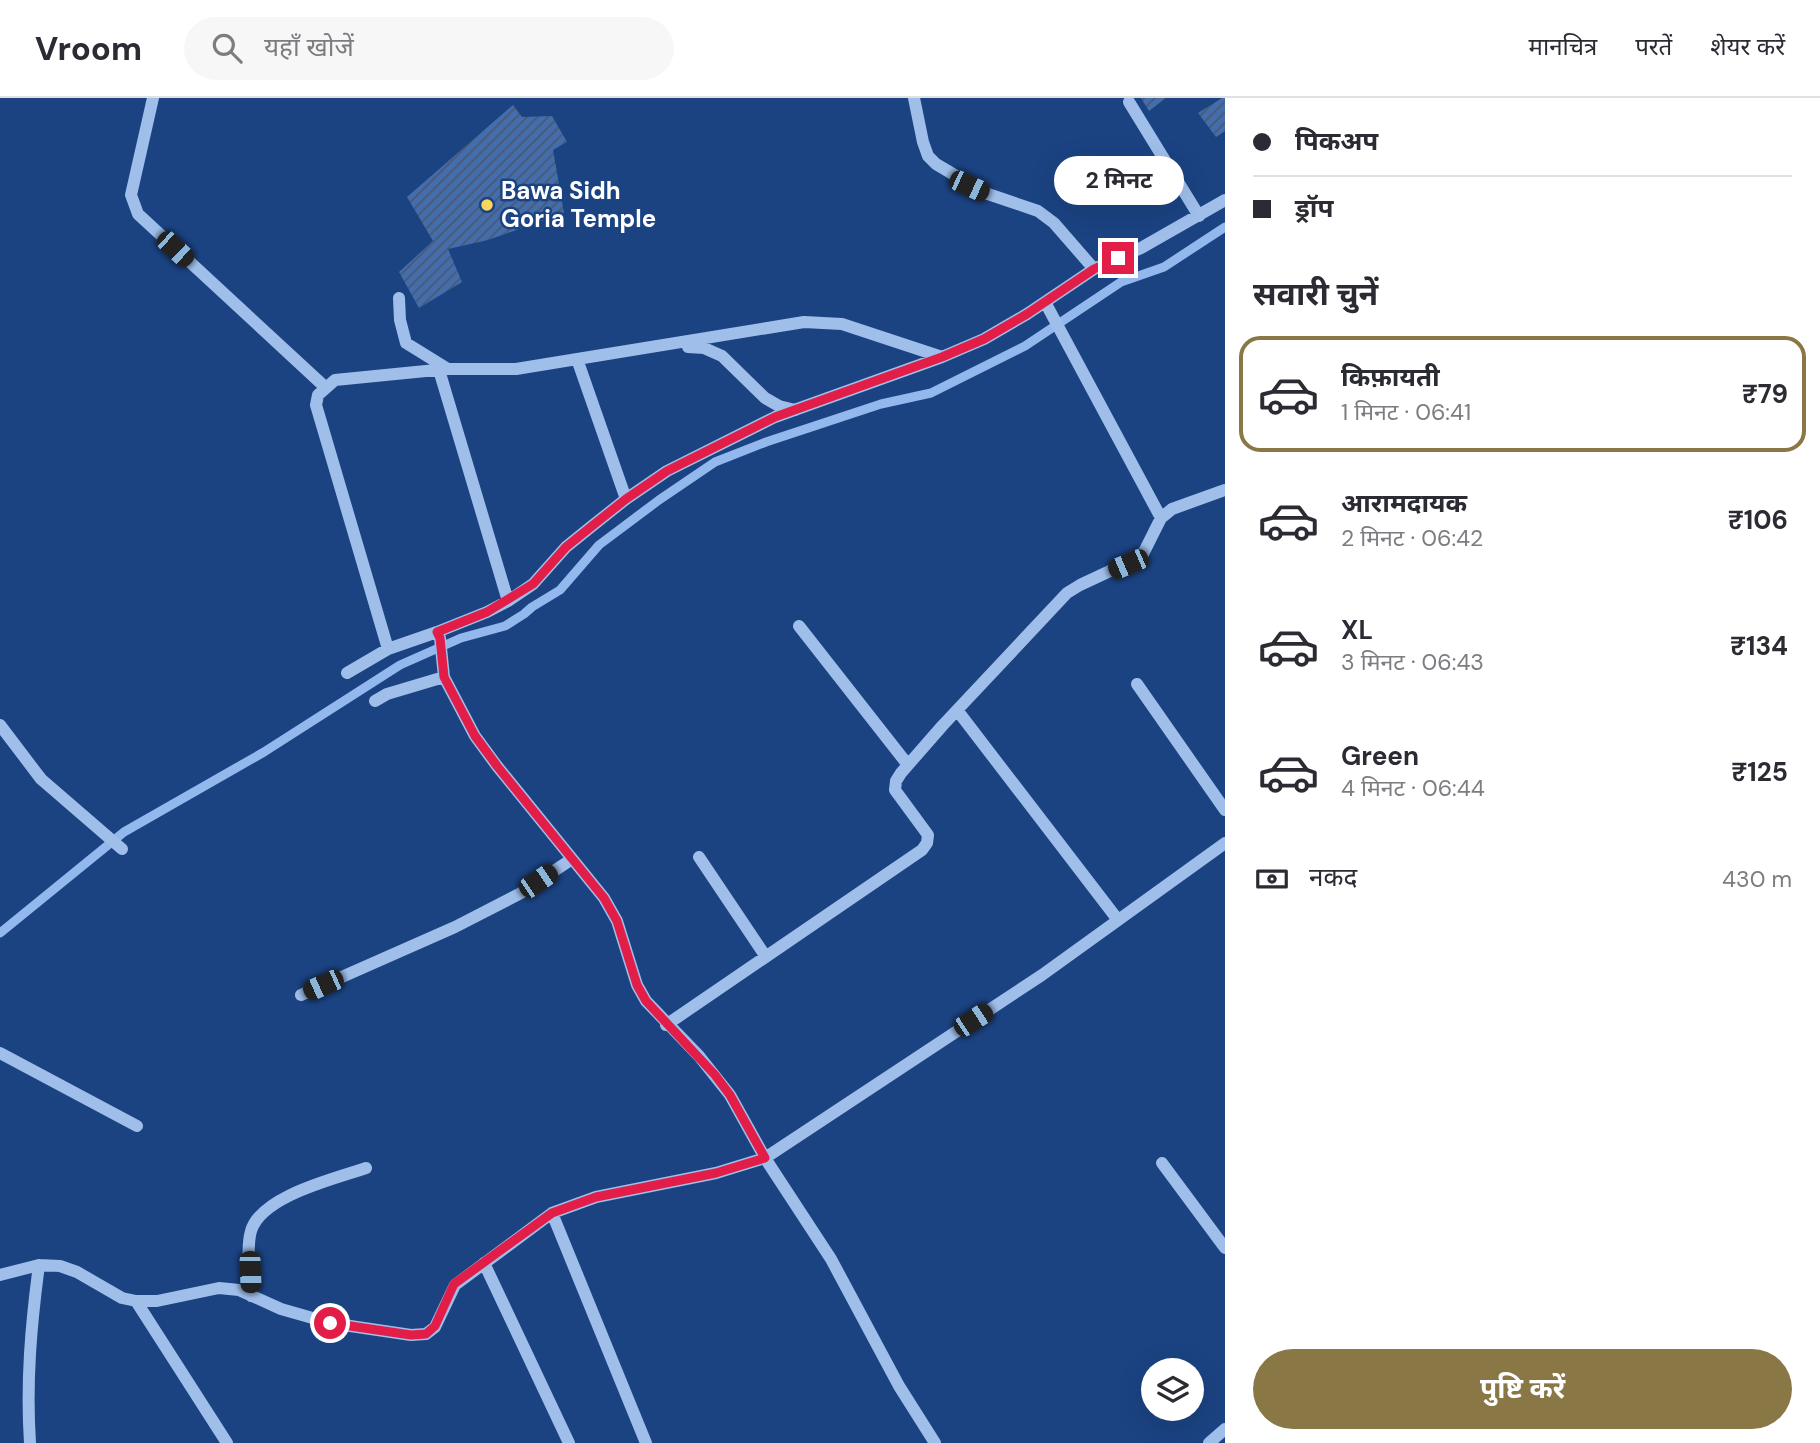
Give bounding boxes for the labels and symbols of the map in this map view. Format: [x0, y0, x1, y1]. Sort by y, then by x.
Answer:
callout: 2 मिनट [1053, 156, 1183, 206]
car [946, 168, 993, 204]
place label: Bawa Sidh Goria Temple [501, 175, 656, 234]
marker: Bawa Sidh Goria Temple [479, 197, 495, 213]
car [153, 227, 198, 271]
route end [1102, 242, 1134, 274]
car [1105, 546, 1152, 582]
car [515, 861, 562, 901]
car [300, 967, 347, 1003]
car [950, 1000, 997, 1040]
car [239, 1251, 262, 1293]
route start [314, 1307, 346, 1339]

